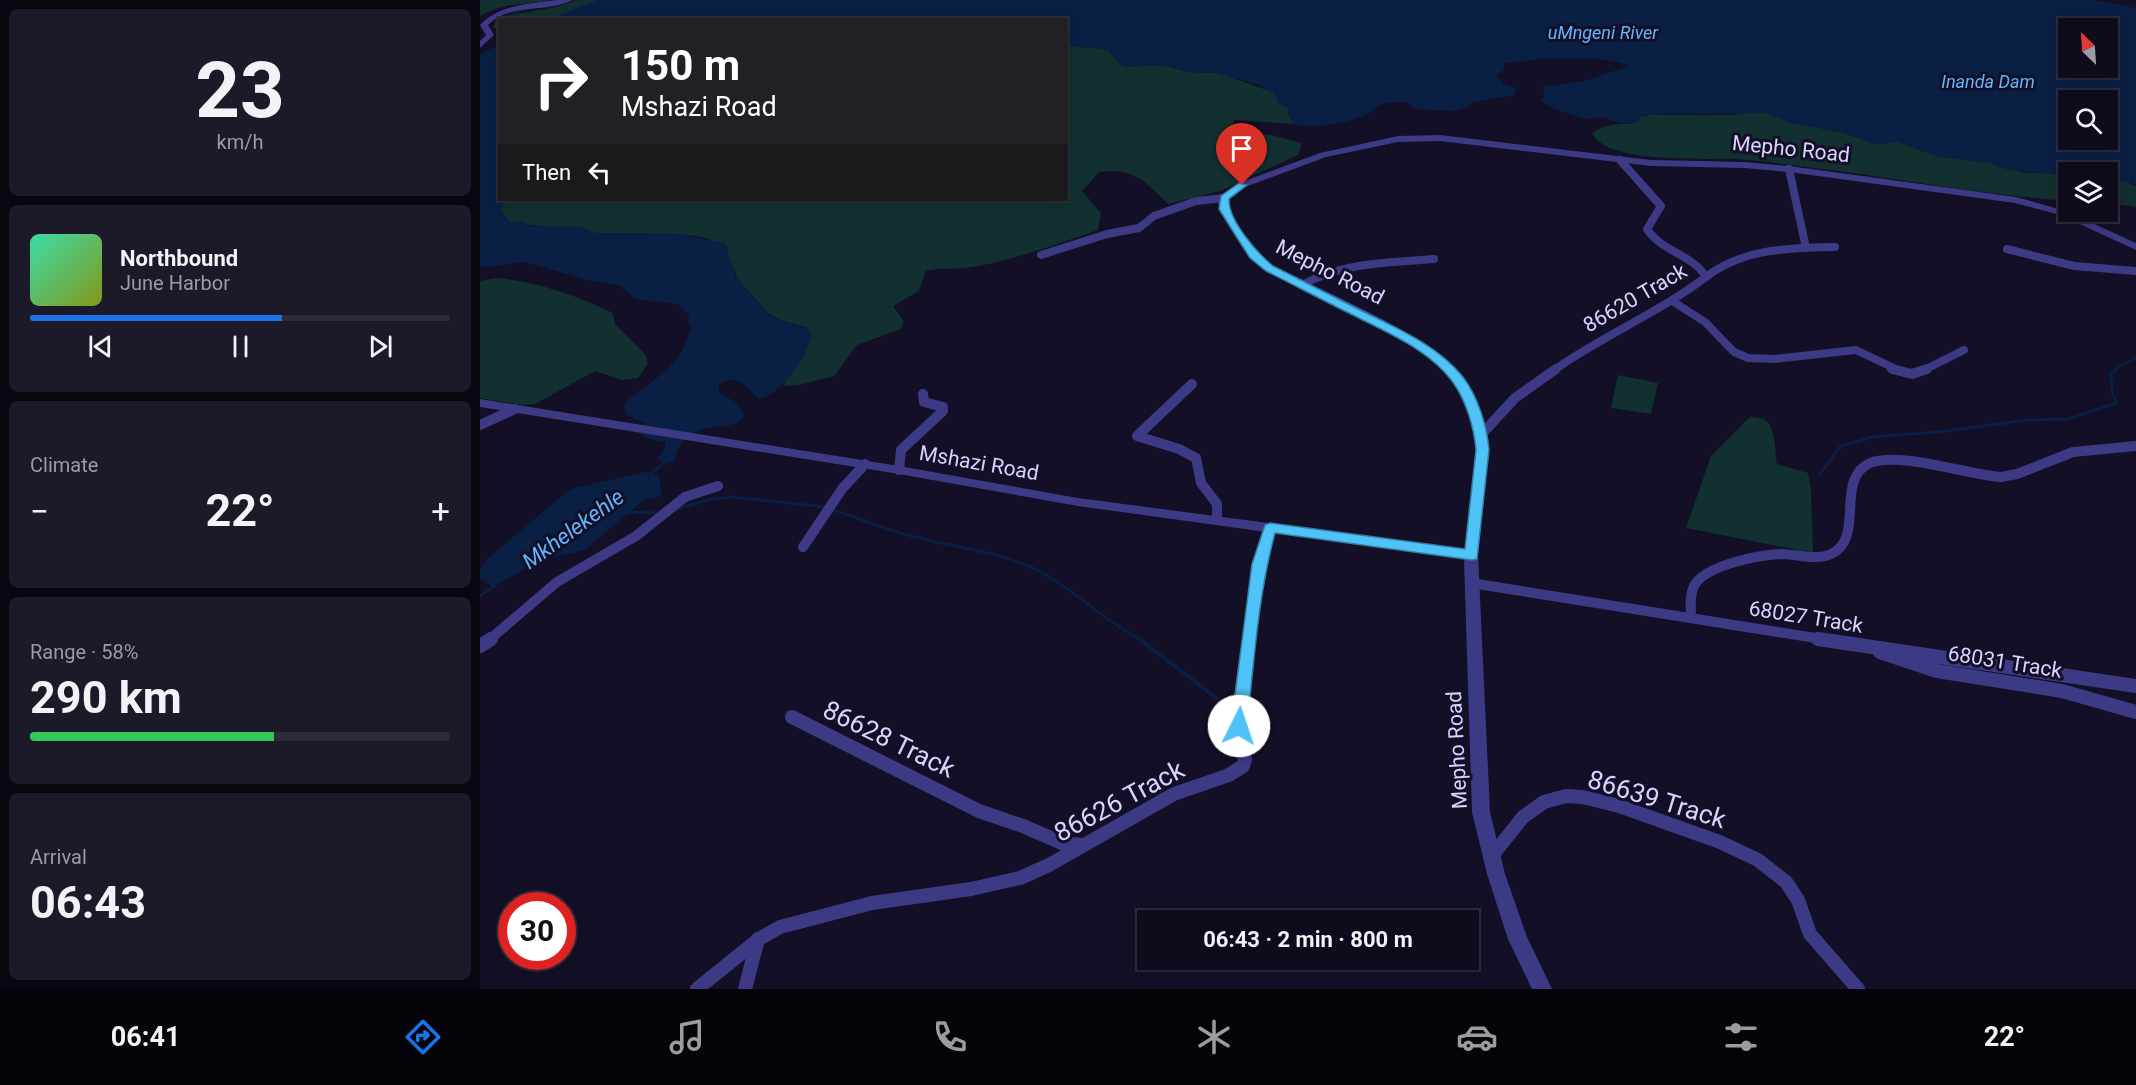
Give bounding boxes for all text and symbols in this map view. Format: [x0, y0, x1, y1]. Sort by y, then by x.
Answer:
north arrow [2058, 18, 2118, 78]
map controls [2058, 18, 2118, 222]
water label: uMngeni River [1548, 22, 1659, 43]
text: 150 m [621, 41, 740, 90]
icon: right [522, 42, 600, 120]
text: 23 [195, 45, 285, 136]
water label: Inanda Dam [1941, 71, 2035, 92]
button: search [2058, 90, 2118, 150]
text: Mshazi Road [621, 91, 777, 123]
pin [1216, 123, 1267, 185]
text: km/h [217, 130, 263, 154]
street label: Mepho Road [1731, 131, 1851, 167]
icon: arrive [1225, 132, 1258, 165]
icon: left [583, 156, 616, 189]
text: Then [522, 160, 571, 185]
button: layers [2058, 162, 2118, 222]
street label: Mepho Road [1272, 234, 1388, 310]
text: Northbound [120, 246, 238, 271]
street label: 86620 Track [1579, 259, 1691, 337]
text: June Harbor [120, 271, 230, 295]
icon: previous [84, 330, 117, 363]
icon: pause [224, 330, 257, 363]
icon: next [364, 330, 397, 363]
street label: Mshazi Road [917, 441, 1041, 485]
text: Climate [30, 453, 98, 477]
text: 22° [205, 484, 275, 537]
water label: Mkhelekehle [517, 484, 629, 574]
text: − [30, 492, 49, 531]
text: + [431, 492, 450, 531]
street label: 68027 Track [1747, 596, 1865, 638]
text: Range · 58% [30, 640, 138, 664]
street label: 68031 Track [1946, 641, 2064, 683]
text: 290 km [30, 671, 182, 724]
street label: Mepho Road [1442, 690, 1472, 810]
street label: 86628 Track [818, 694, 960, 784]
position arrow [1207, 694, 1271, 758]
street label: 86626 Track [1049, 754, 1190, 848]
street label: 86639 Track [1584, 764, 1730, 834]
text: Arrival [30, 845, 87, 869]
text: 06:43 [30, 876, 146, 929]
speed limit sign: 30 [498, 892, 576, 970]
text: 06:43 · 2 min · 800 m [1203, 927, 1413, 952]
icon: directions [402, 1016, 444, 1058]
icon: music [666, 1016, 708, 1058]
icon: phone [929, 1016, 971, 1058]
icon: climate [1193, 1016, 1235, 1058]
icon: car [1456, 1016, 1498, 1058]
icon: filters [1720, 1016, 1762, 1058]
text: 06:41 [111, 1021, 180, 1053]
text: 22° [1984, 1021, 2025, 1053]

